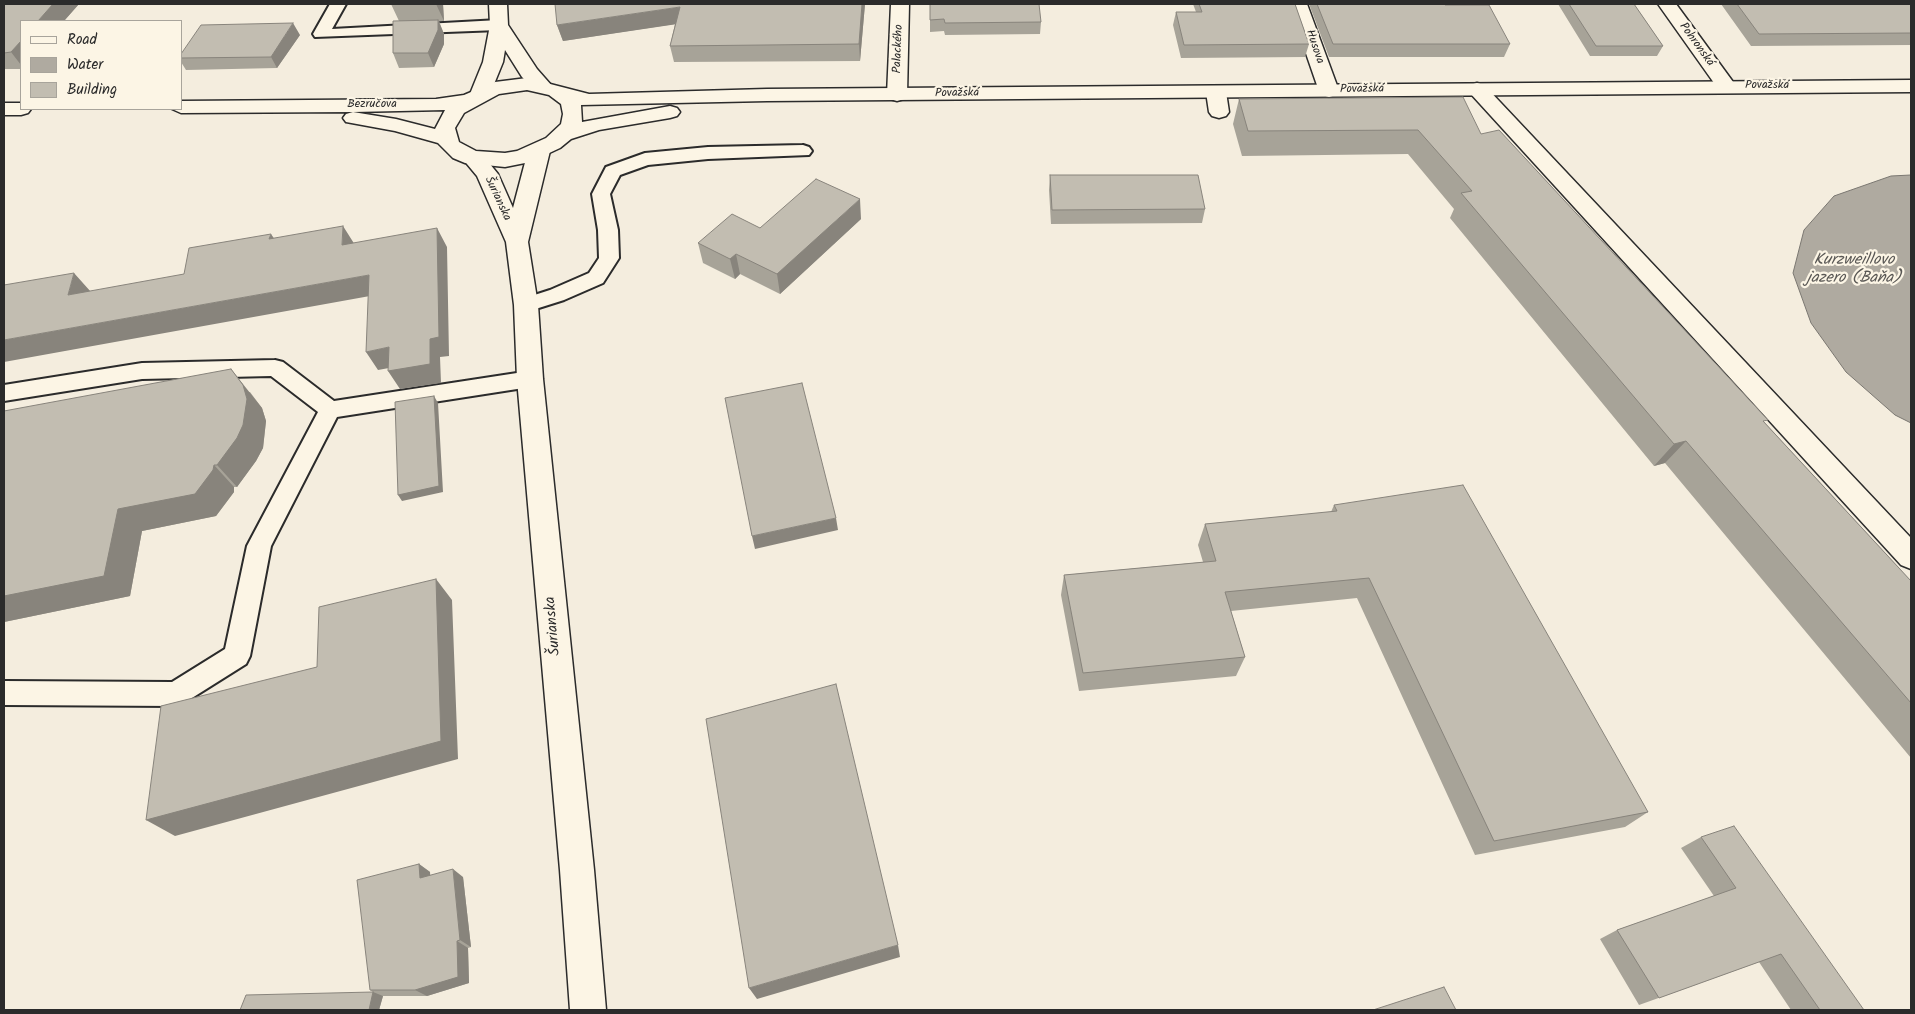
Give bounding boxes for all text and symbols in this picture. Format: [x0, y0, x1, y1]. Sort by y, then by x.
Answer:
legend [20, 20, 182, 110]
street label: Pohronská [1675, 20, 1717, 70]
street label: Palackého [891, 24, 907, 74]
text: Road [67, 28, 97, 52]
street label: Husova [1301, 28, 1327, 66]
text: Water [67, 53, 103, 77]
text: Building [67, 78, 117, 102]
street label: Považská [1745, 79, 1789, 93]
street label: Považská [1340, 82, 1384, 98]
street label: Považská [935, 86, 979, 102]
street label: Bezručova [347, 98, 397, 112]
street label: Šurianska [480, 175, 514, 223]
water label: Kurzweillovo jazero (Baňa) [1807, 251, 1901, 289]
street label: Šurianska [542, 596, 566, 656]

